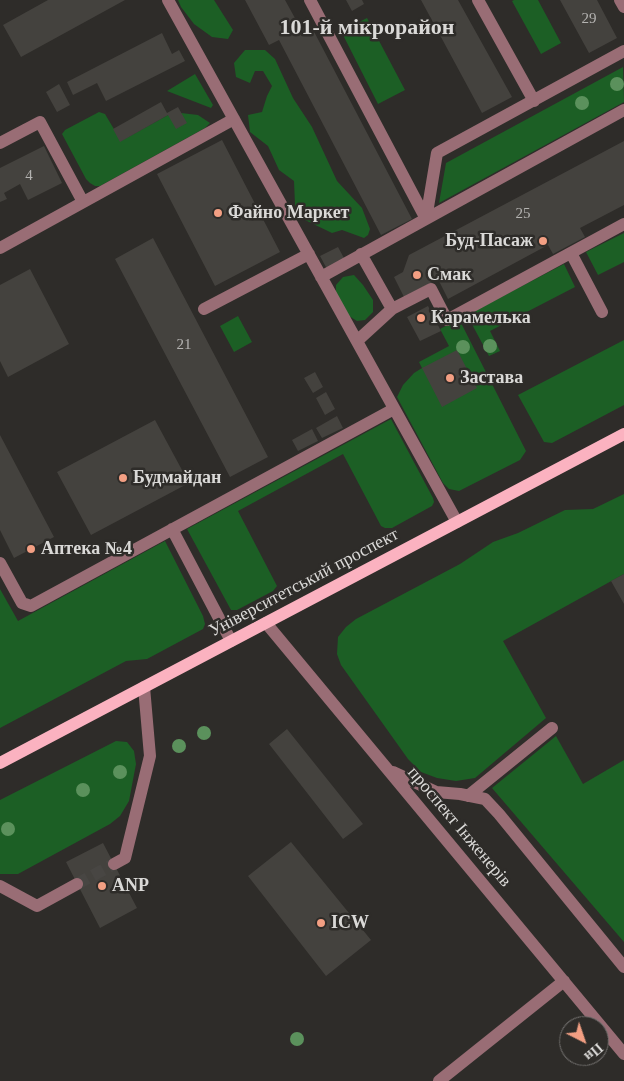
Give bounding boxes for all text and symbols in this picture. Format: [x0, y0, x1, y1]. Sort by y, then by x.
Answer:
house number: 29 [582, 10, 596, 28]
district label: 101-й мікрорайон [279, 15, 455, 41]
house number: 4 [25, 167, 33, 185]
place label: Файно Маркет [228, 202, 349, 224]
house number: 25 [516, 205, 530, 223]
marker: Файно Маркет [212, 207, 224, 219]
place label: Буд-Пасаж [445, 230, 533, 252]
marker: Буд-Пасаж [537, 235, 549, 247]
place label: Смак [427, 264, 472, 286]
marker: Смак [411, 269, 423, 281]
place label: Карамелька [431, 307, 531, 329]
marker: Карамелька [415, 312, 427, 324]
house number: 21 [176, 336, 192, 354]
place label: Застава [460, 367, 523, 389]
marker: Застава [444, 372, 456, 384]
place label: Будмайдан [133, 467, 221, 489]
marker: Будмайдан [117, 472, 129, 484]
street label: Університетський проспект [206, 524, 402, 642]
place label: Аптека №4 [41, 538, 132, 560]
marker: Аптека №4 [25, 543, 37, 555]
street label: проспект Інженерів [402, 762, 516, 892]
place label: ANP [112, 875, 149, 897]
marker: ANP [96, 880, 108, 892]
place label: ICW [331, 912, 369, 934]
marker: ICW [315, 917, 327, 929]
north arrow [559, 1016, 609, 1066]
text: Пн [581, 1040, 606, 1064]

